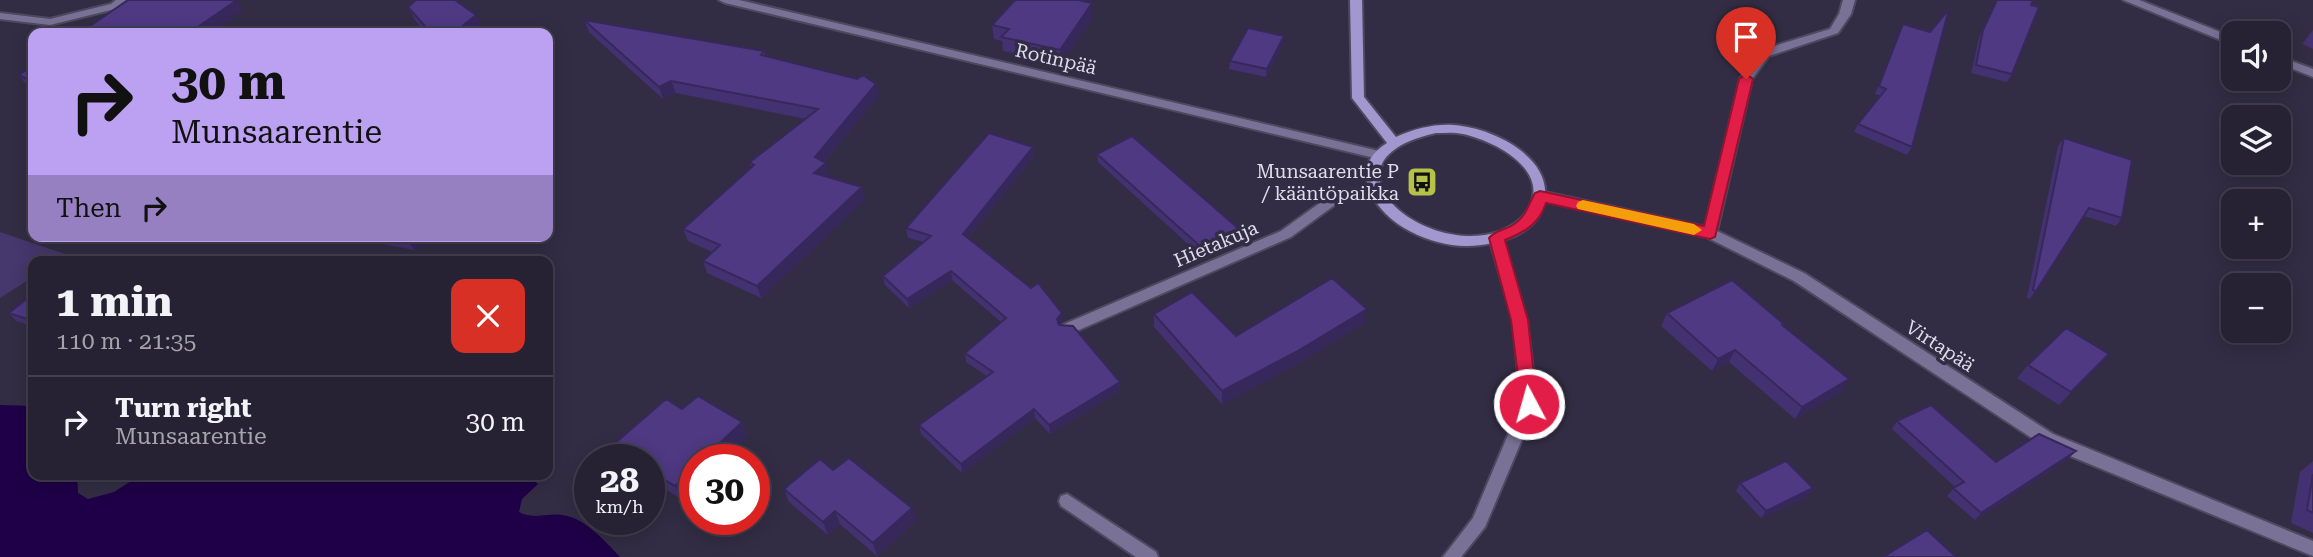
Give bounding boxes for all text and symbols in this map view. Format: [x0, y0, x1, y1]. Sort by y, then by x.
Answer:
pin [1716, 7, 1776, 79]
icon: arrive [1727, 18, 1765, 56]
map controls [2221, 21, 2291, 343]
button: sound [2221, 21, 2291, 91]
street label: Rotinpää [1013, 38, 1100, 80]
text: 30 m [171, 54, 286, 111]
icon: right [56, 56, 147, 147]
button: layers [2221, 105, 2291, 175]
text: Munsaarentie [171, 113, 382, 151]
place label: Munsaarentie P / kääntöpaikka [1257, 160, 1400, 205]
bus stop icon: Munsaarentie P / kääntöpaikka [1405, 165, 1439, 199]
icon: right [135, 189, 173, 227]
button: + [2221, 189, 2291, 259]
text: Then [56, 193, 121, 223]
street label: Hietakuja [1170, 216, 1262, 272]
button: − [2221, 273, 2291, 343]
text: 1 min [56, 277, 173, 326]
button: close [451, 279, 525, 353]
street label: Virtapää [1901, 315, 1979, 377]
text: 110 m · 21:35 [56, 328, 196, 355]
position arrow [1492, 367, 1566, 441]
text: Turn right [115, 393, 251, 423]
icon: right [56, 403, 94, 441]
text: 30 m [466, 407, 525, 437]
text: Munsaarentie [115, 423, 267, 450]
speed limit sign: 30 [679, 444, 770, 535]
text: 28 [600, 460, 639, 501]
text: km/h [595, 496, 644, 517]

